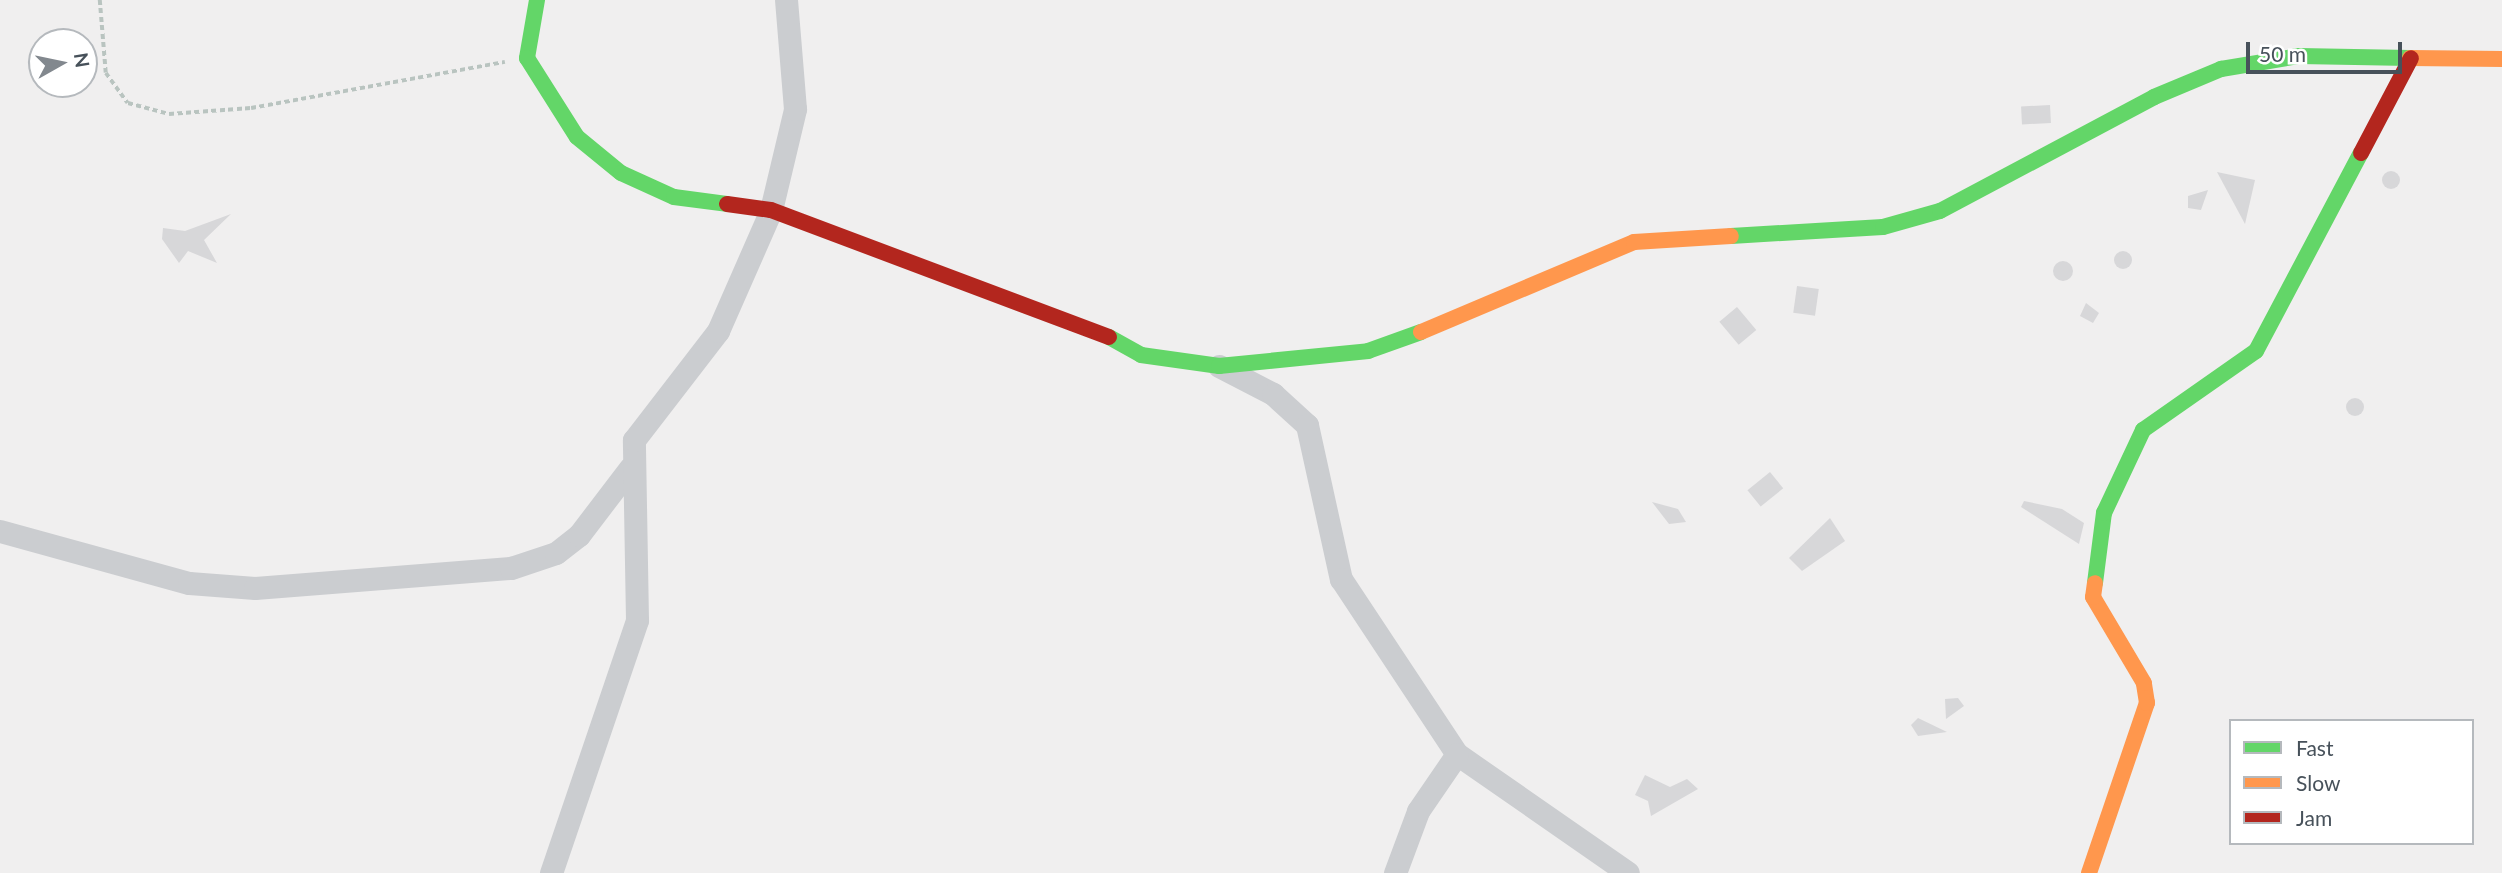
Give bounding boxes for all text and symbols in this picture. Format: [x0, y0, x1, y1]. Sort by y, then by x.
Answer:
north arrow [28, 28, 98, 98]
scale bar [2250, 28, 2406, 72]
text: 50 m [2259, 41, 2306, 66]
text: N [70, 51, 95, 69]
legend [2229, 719, 2474, 845]
text: Fast [2296, 735, 2333, 760]
text: Slow [2296, 770, 2340, 795]
text: Jam [2296, 805, 2332, 830]

